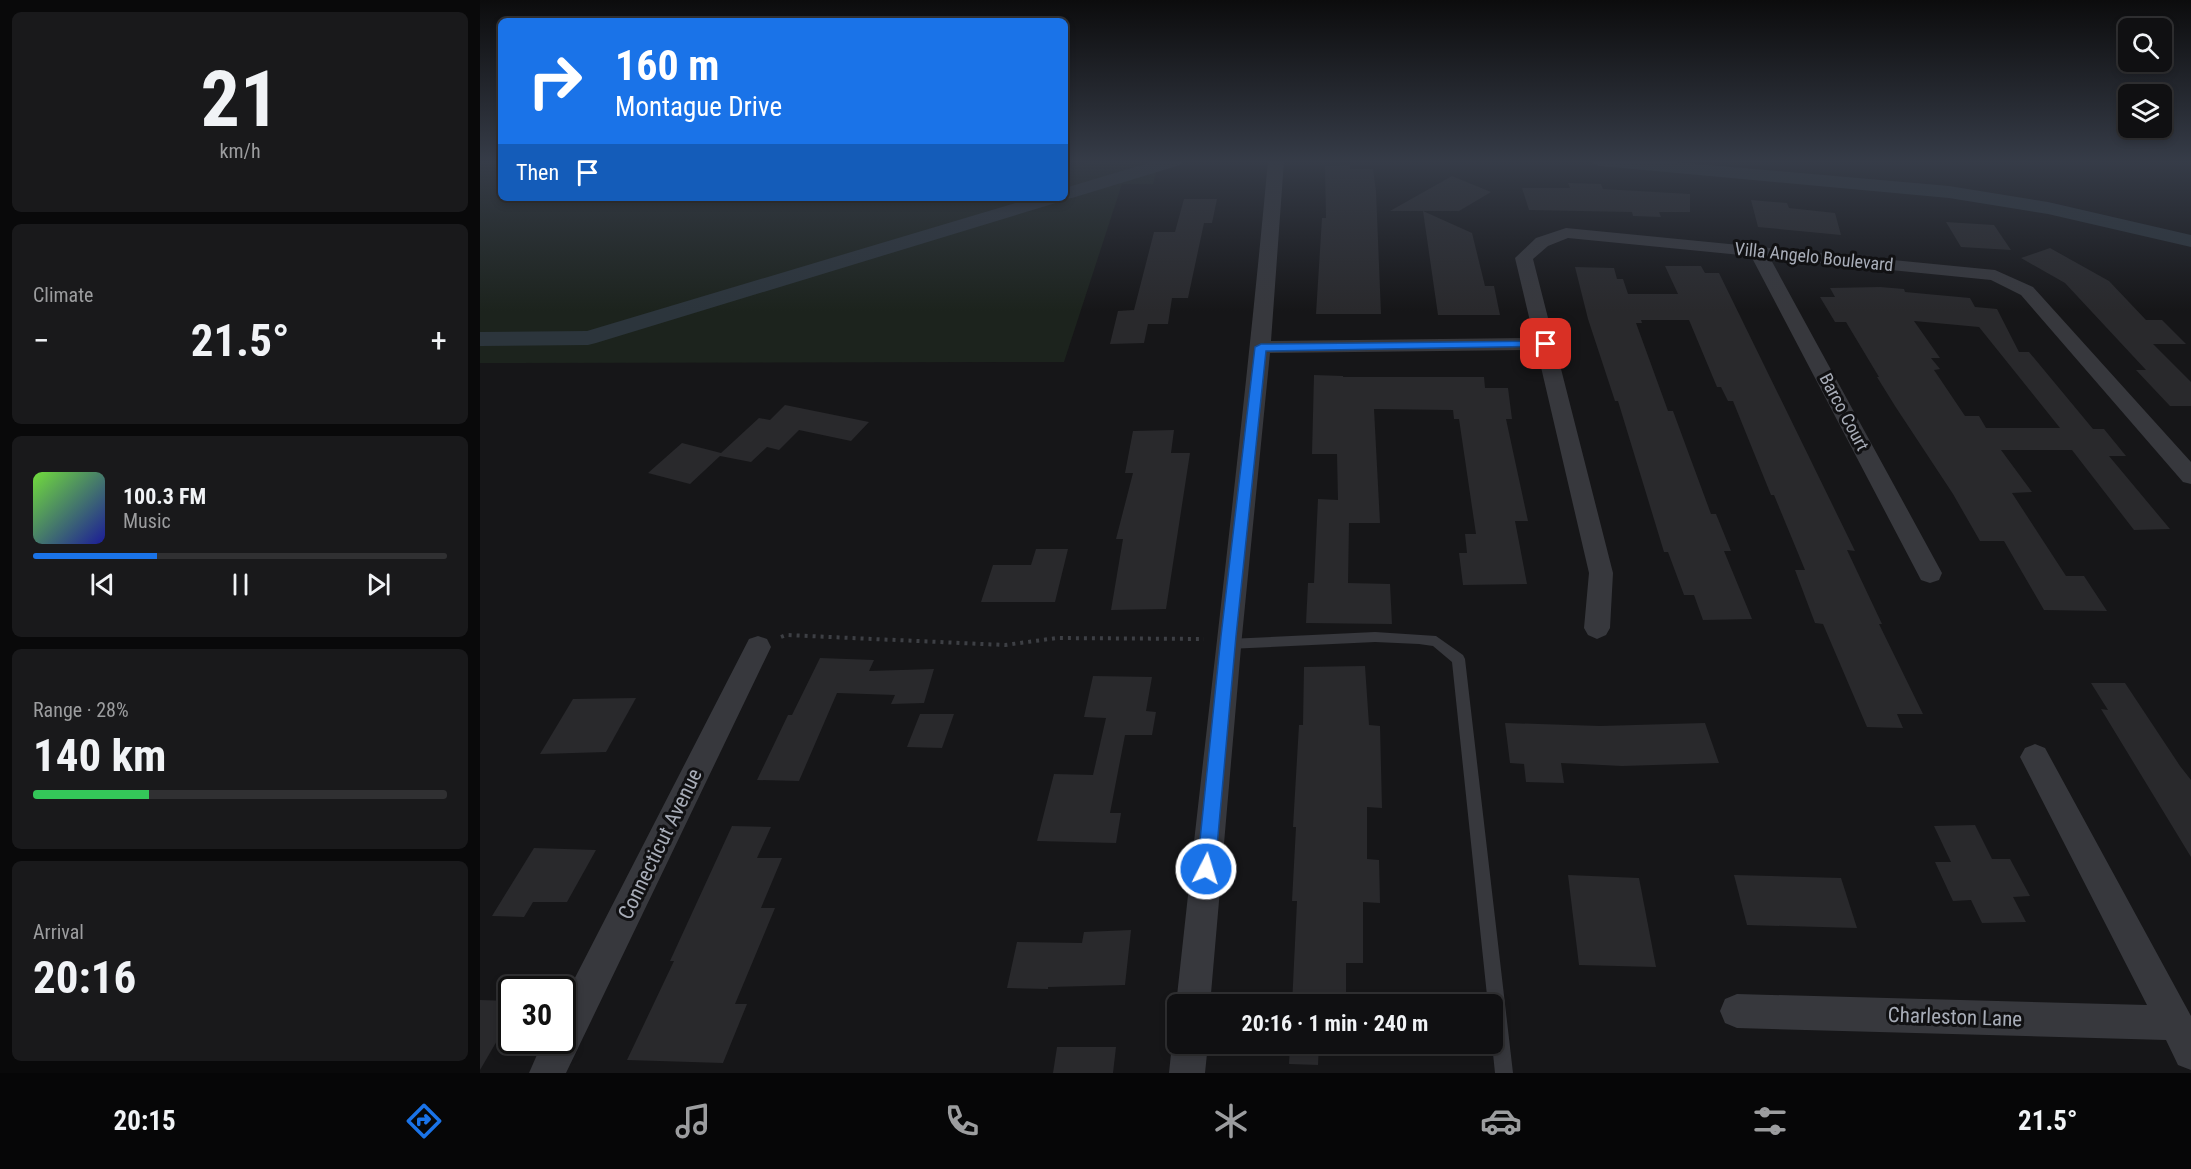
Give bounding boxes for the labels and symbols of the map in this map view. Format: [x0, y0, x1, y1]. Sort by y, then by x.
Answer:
street label: Villa Angelo Boulevard [1734, 238, 1894, 275]
pin [1520, 318, 1571, 369]
street label: Barco Court [1815, 370, 1874, 454]
street label: Connecticut Avenue [613, 765, 707, 923]
position arrow [1174, 837, 1238, 901]
speed limit sign: 30 [498, 976, 576, 1054]
street label: Charleston Lane [1887, 1003, 2023, 1031]

